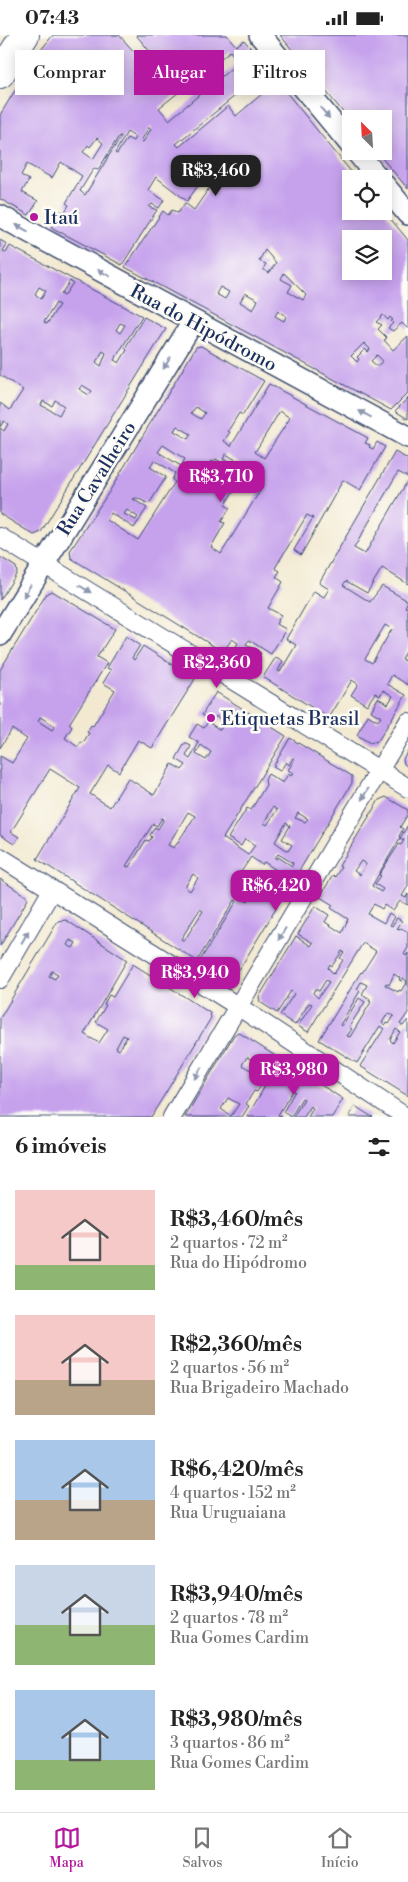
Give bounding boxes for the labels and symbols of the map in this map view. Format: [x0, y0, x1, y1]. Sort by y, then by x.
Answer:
one-way arrow [319, 106, 330, 119]
north arrow [342, 110, 392, 160]
pin: R$3,460 [170, 155, 262, 197]
place label: Itaú [44, 206, 79, 230]
marker: Itaú [28, 211, 40, 223]
one-way arrow [15, 224, 28, 233]
one-way arrow [97, 269, 111, 278]
street label: Rua do Hipódromo [126, 279, 281, 377]
one-way arrow [163, 357, 172, 370]
one-way arrow [358, 410, 372, 418]
street label: Rua Cavalheiro [52, 417, 142, 540]
pin: R$3,710 [175, 461, 267, 503]
one-way arrow [22, 584, 31, 597]
one-way arrow [79, 585, 92, 594]
pin: R$2,360 [171, 647, 263, 689]
place label: Etiquetas Brasil [221, 707, 360, 731]
marker: Etiquetas Brasil [205, 712, 217, 724]
one-way arrow [361, 787, 369, 802]
pin: R$6,420 [230, 869, 322, 912]
one-way arrow [278, 927, 287, 940]
one-way arrow [20, 930, 29, 943]
pin: R$3,940 [149, 957, 241, 999]
pin: R$3,980 [248, 1053, 340, 1096]
one-way arrow [194, 1067, 203, 1080]

